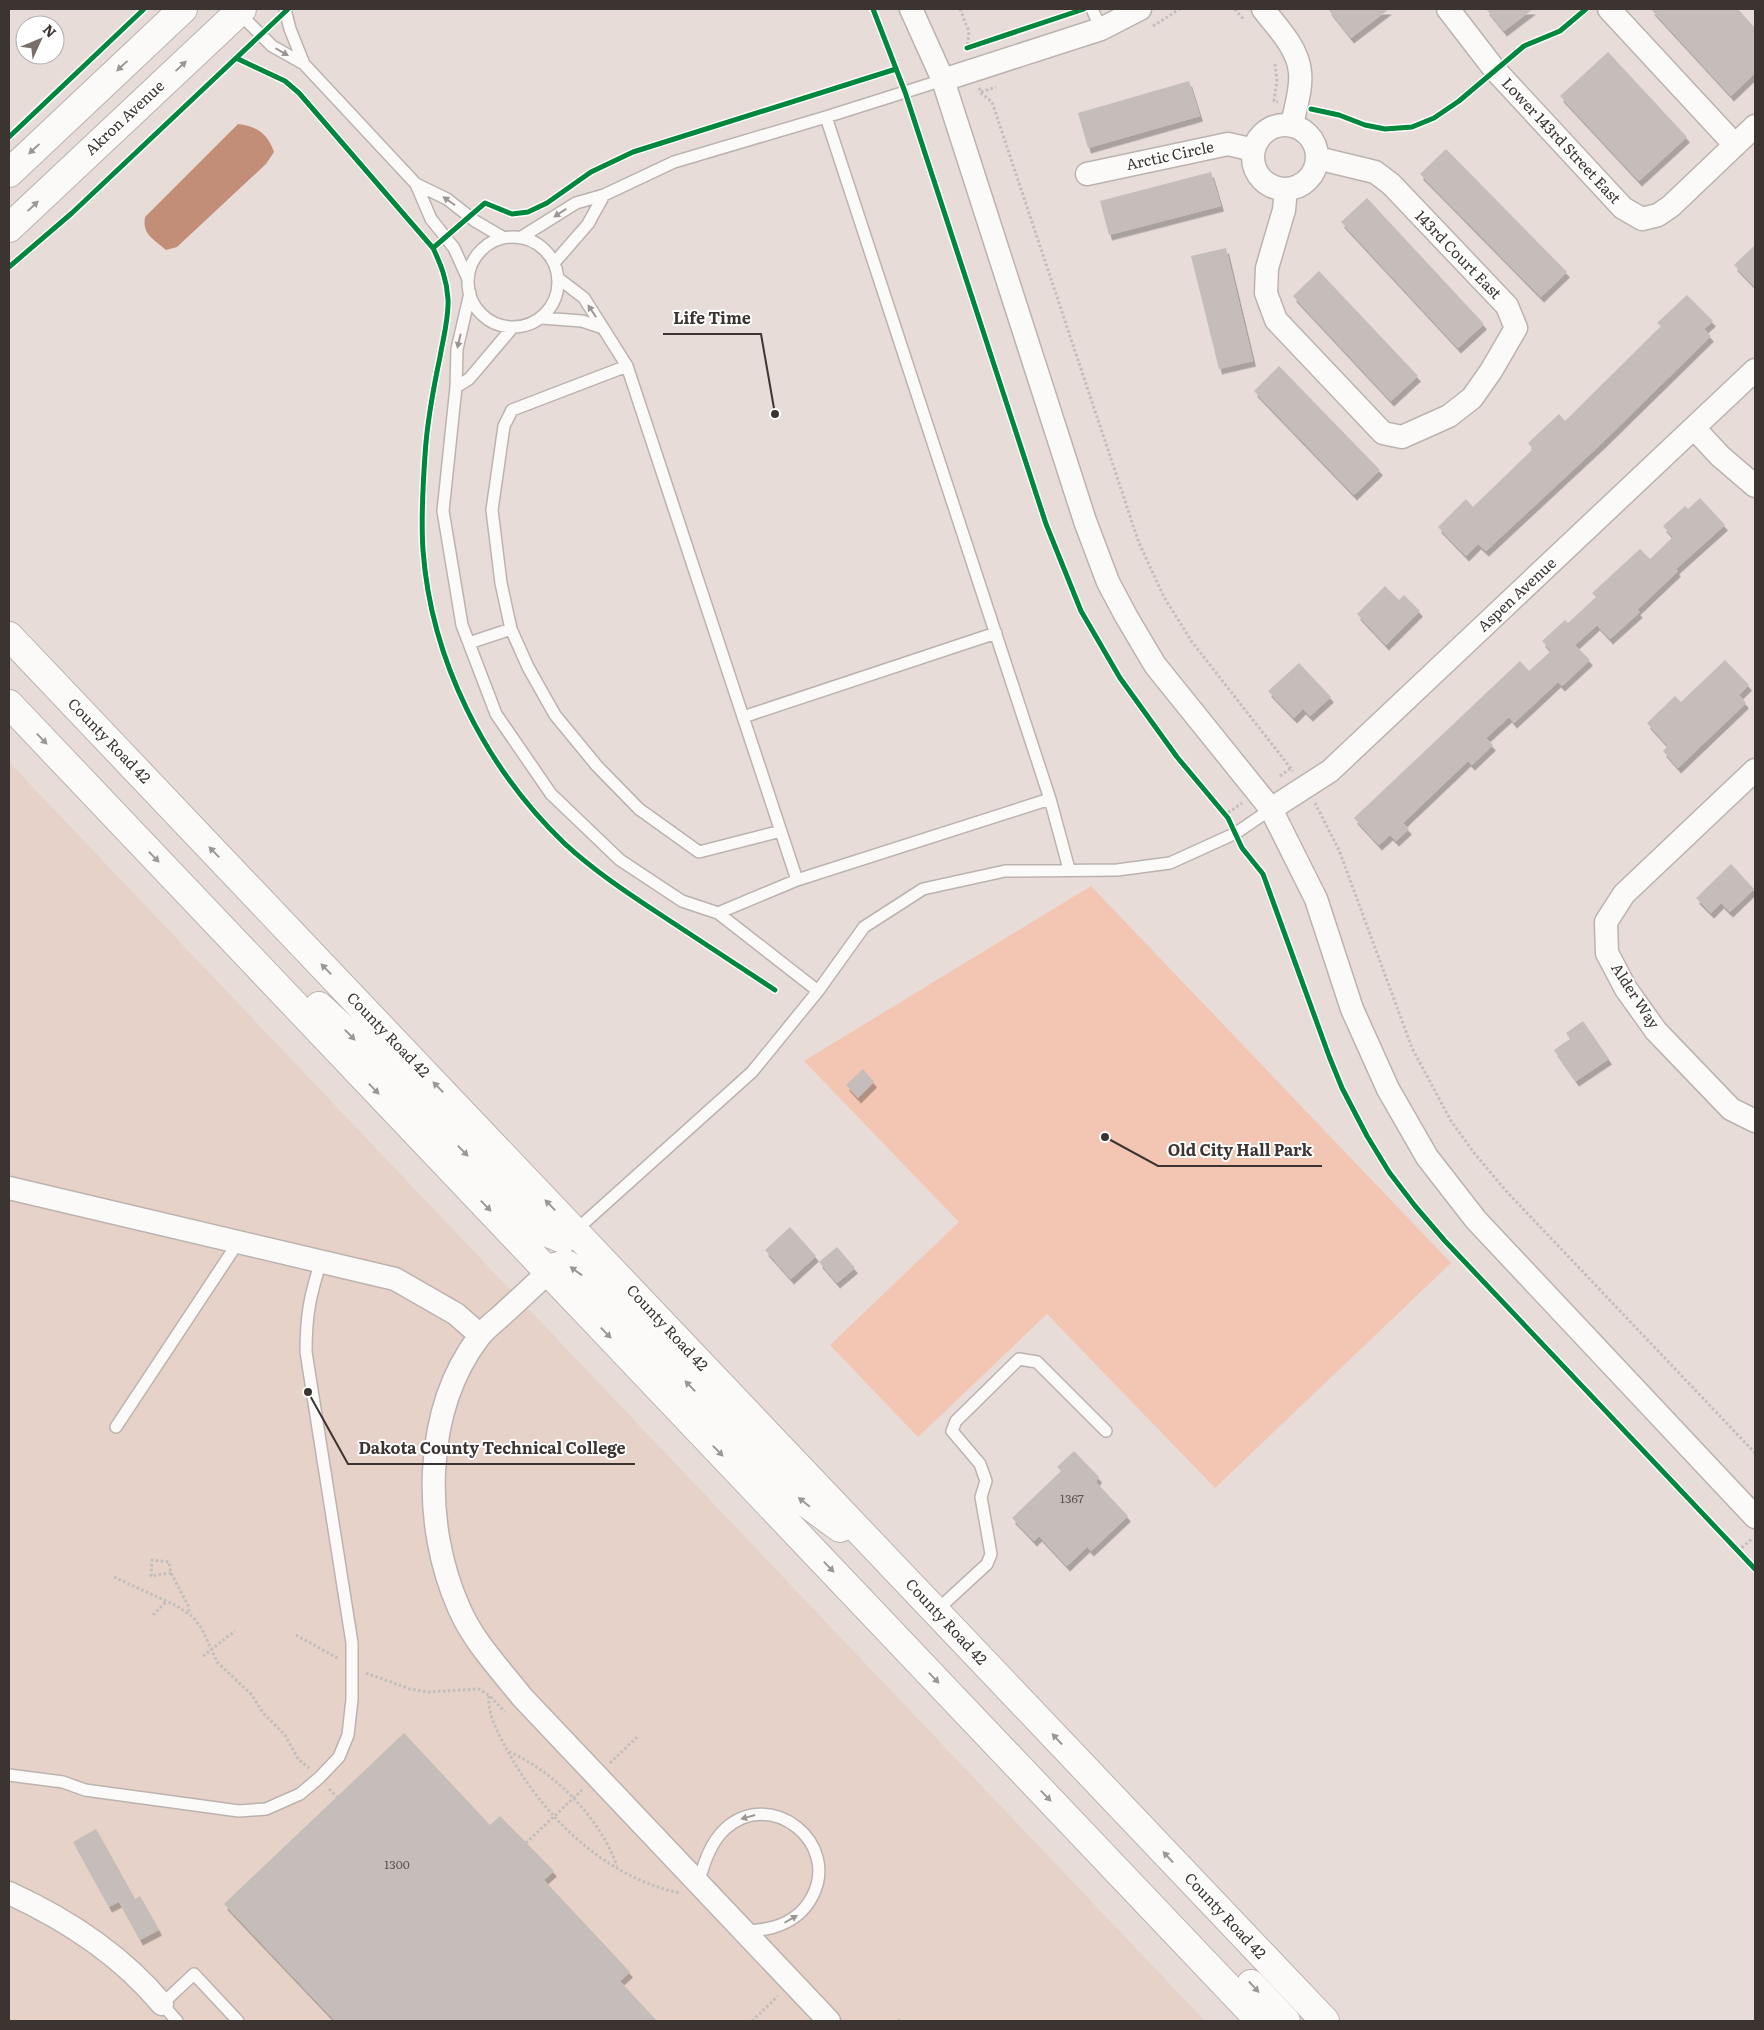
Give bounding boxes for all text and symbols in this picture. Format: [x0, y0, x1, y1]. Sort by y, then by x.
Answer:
north arrow [15, 15, 65, 65]
text: N [39, 19, 62, 42]
one-way arrow [275, 48, 289, 56]
one-way arrow [116, 60, 128, 72]
one-way arrow [175, 60, 187, 72]
street label: Lower 143rd Street East [1497, 72, 1627, 208]
street label: Akron Avenue [79, 74, 169, 160]
street label: Arctic Circle [1124, 134, 1216, 175]
one-way arrow [29, 143, 41, 155]
one-way arrow [442, 196, 456, 206]
one-way arrow [26, 200, 39, 211]
street label: 143rd Court East [1410, 204, 1508, 304]
one-way arrow [554, 208, 567, 217]
callout: Life Time [663, 303, 761, 334]
one-way arrow [588, 304, 597, 318]
text: Life Time [673, 305, 751, 329]
one-way arrow [455, 333, 463, 348]
street label: Aspen Avenue [1471, 551, 1561, 637]
street label: County Road 42 [63, 692, 157, 788]
one-way arrow [36, 733, 48, 745]
one-way arrow [208, 846, 220, 858]
one-way arrow [148, 851, 160, 863]
street label: Alder Way [1606, 958, 1666, 1033]
one-way arrow [320, 964, 332, 976]
street label: County Road 42 [342, 986, 436, 1082]
one-way arrow [344, 1029, 356, 1041]
one-way arrow [432, 1081, 444, 1093]
one-way arrow [368, 1082, 380, 1094]
callout: Old City Hall Park [1158, 1135, 1322, 1166]
text: Old City Hall Park [1168, 1137, 1313, 1161]
one-way arrow [457, 1145, 469, 1157]
one-way arrow [544, 1199, 556, 1211]
one-way arrow [480, 1200, 492, 1212]
one-way arrow [569, 1266, 582, 1276]
street label: County Road 42 [622, 1279, 715, 1376]
one-way arrow [600, 1326, 612, 1338]
one-way arrow [684, 1380, 696, 1392]
callout: Dakota County Technical College [348, 1433, 635, 1464]
text: Dakota County Technical College [358, 1435, 626, 1459]
one-way arrow [712, 1444, 724, 1456]
house number: 1367 [1060, 1489, 1084, 1507]
one-way arrow [798, 1496, 811, 1507]
one-way arrow [823, 1560, 835, 1572]
street label: County Road 42 [901, 1573, 994, 1670]
one-way arrow [928, 1672, 940, 1684]
one-way arrow [1051, 1733, 1063, 1745]
one-way arrow [1040, 1789, 1052, 1801]
one-way arrow [741, 1813, 756, 1821]
one-way arrow [1162, 1851, 1174, 1863]
house number: 1300 [384, 1855, 410, 1873]
street label: County Road 42 [1180, 1867, 1273, 1964]
one-way arrow [784, 1915, 797, 1924]
one-way arrow [1248, 1981, 1260, 1993]

